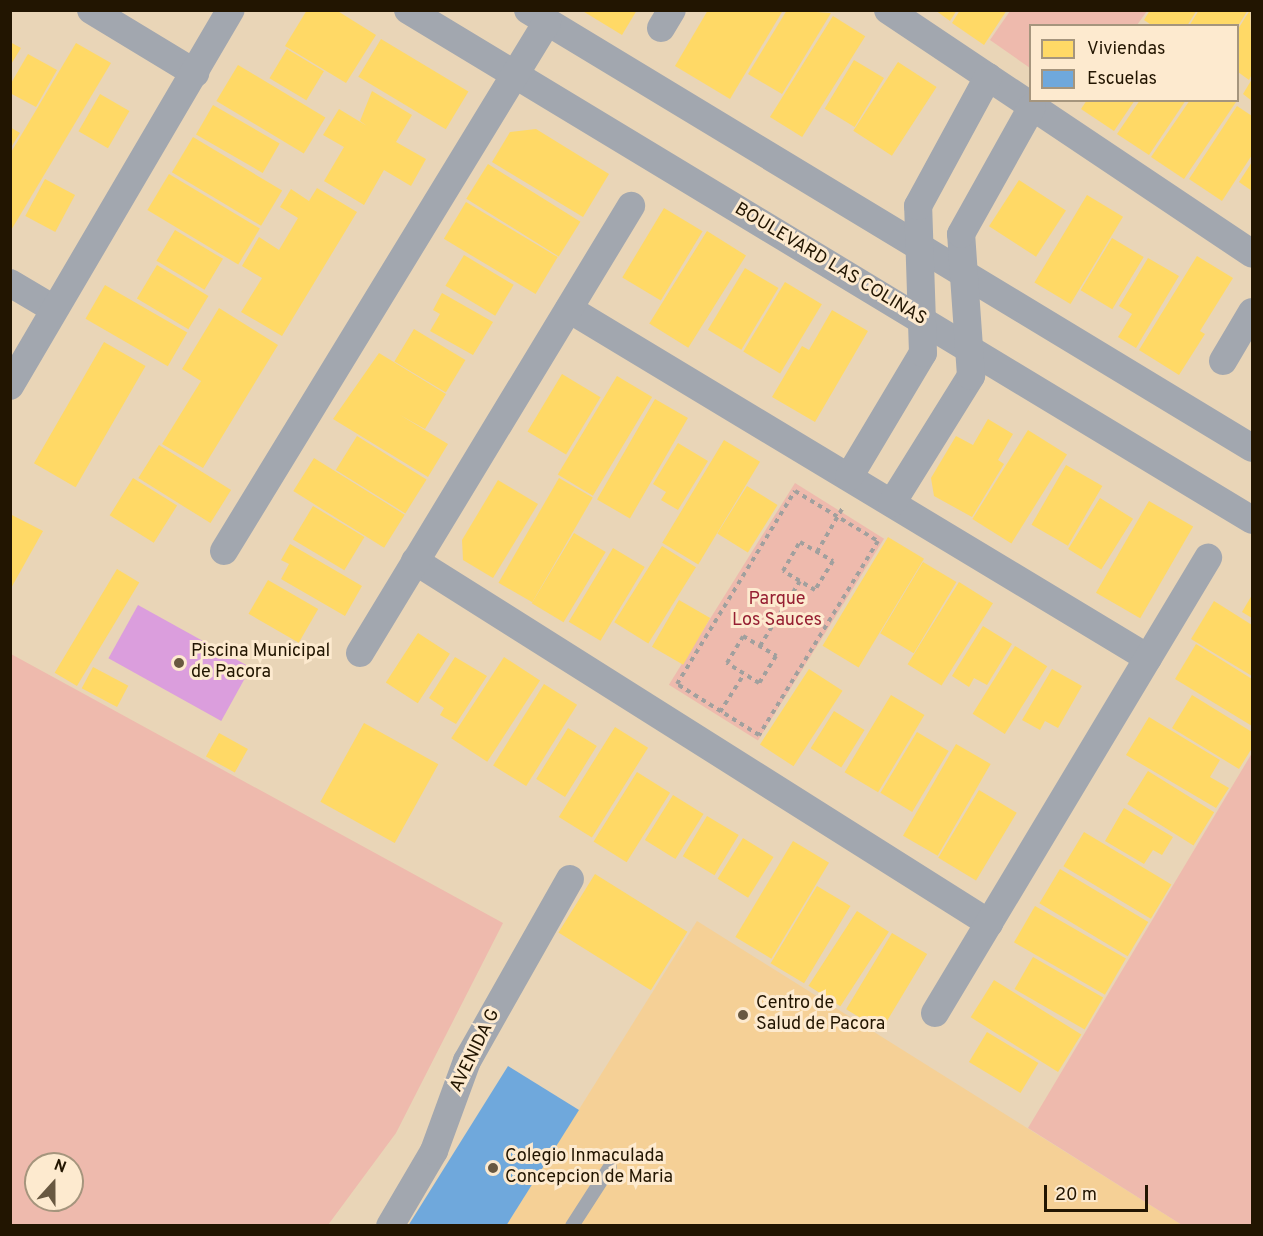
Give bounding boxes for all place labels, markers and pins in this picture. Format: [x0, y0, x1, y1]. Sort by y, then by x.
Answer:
place label: Piscina Municipal de Pacora [191, 642, 330, 684]
marker: Piscina Municipal de Pacora [172, 656, 186, 670]
place label: Centro de Salud de Pacora [756, 994, 885, 1036]
marker: Centro de Salud de Pacora [734, 1006, 752, 1024]
place label: Colegio Inmaculada Concepcion de Maria [505, 1147, 673, 1190]
marker: Colegio Inmaculada Concepcion de Maria [486, 1161, 500, 1175]

